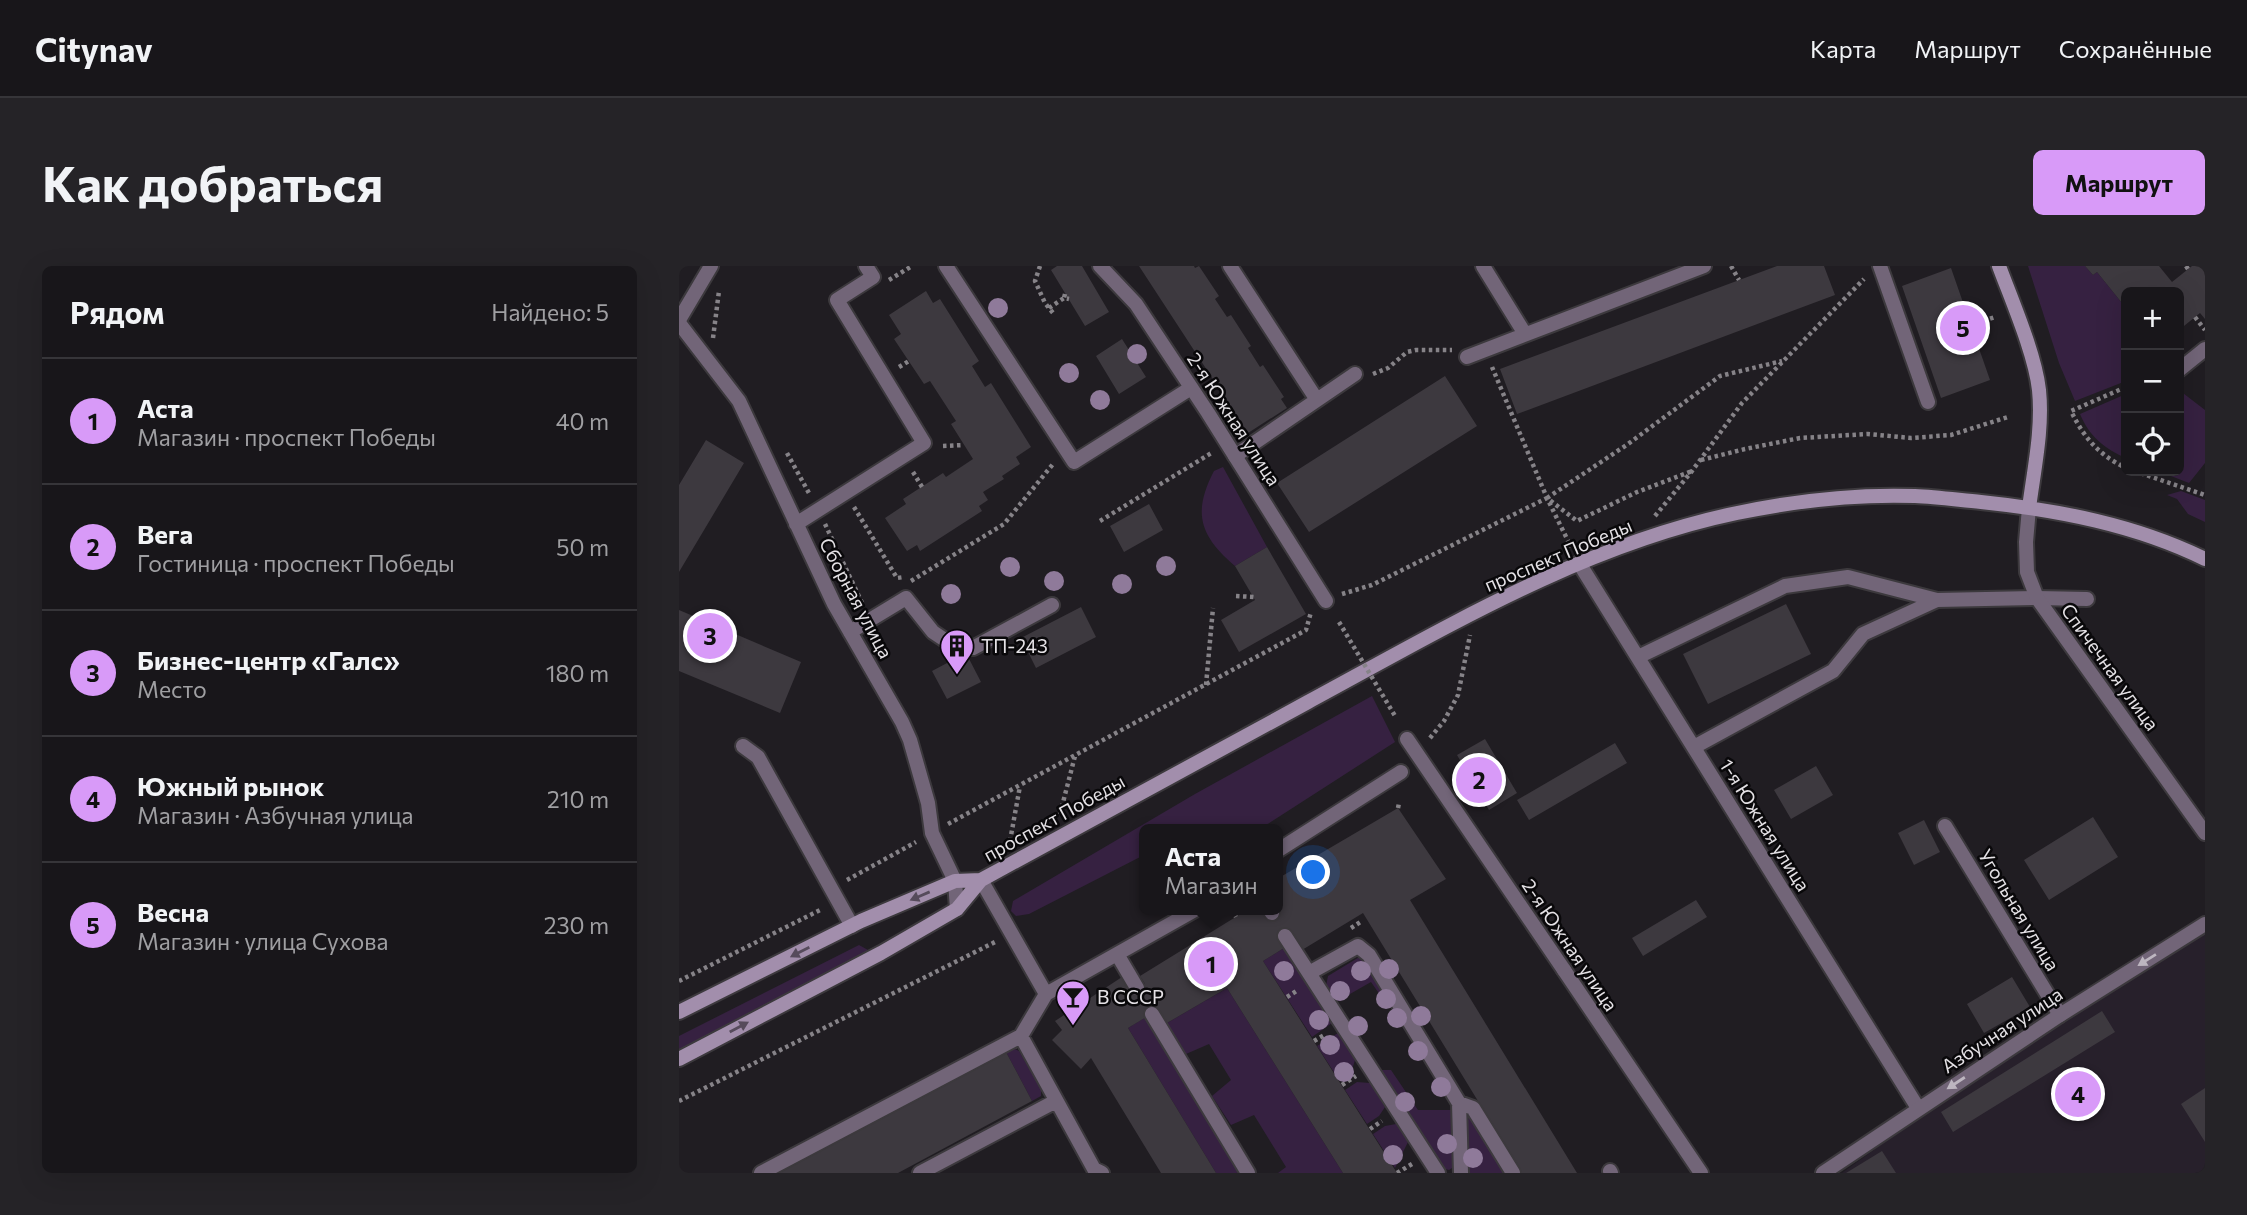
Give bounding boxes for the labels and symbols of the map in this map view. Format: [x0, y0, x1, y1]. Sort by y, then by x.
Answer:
pin: 5 [1940, 302, 1986, 354]
street label: 2-я Южная улица [1183, 348, 1286, 490]
street label: проспект Победы [1480, 513, 1635, 596]
street label: Сборная улица [815, 534, 898, 662]
street label: Спичечная улица [2057, 599, 2164, 735]
pin: 3 [687, 610, 733, 662]
building icon: ТП-243 [938, 627, 976, 676]
place label: ТП-243 [981, 634, 1048, 657]
pin: 2 [1456, 754, 1502, 806]
street label: 1-я Южная улица [1715, 754, 1815, 895]
street label: проспект Победы [979, 769, 1129, 866]
street label: Угольная улица [1974, 845, 2065, 975]
your location [1296, 855, 1330, 889]
street label: 2-я Южная улица [1518, 874, 1623, 1015]
one-way arrow [910, 890, 930, 902]
pin: 1 [1188, 938, 1234, 990]
one-way arrow [790, 946, 810, 957]
one-way arrow [2138, 954, 2157, 967]
bar icon: В СССР [1054, 978, 1092, 1027]
street label: Азбучная улица [1937, 982, 2067, 1077]
place label: В СССР [1097, 985, 1164, 1008]
one-way arrow [730, 1022, 750, 1034]
pin: 4 [2055, 1068, 2101, 1120]
one-way arrow [1946, 1077, 1966, 1090]

